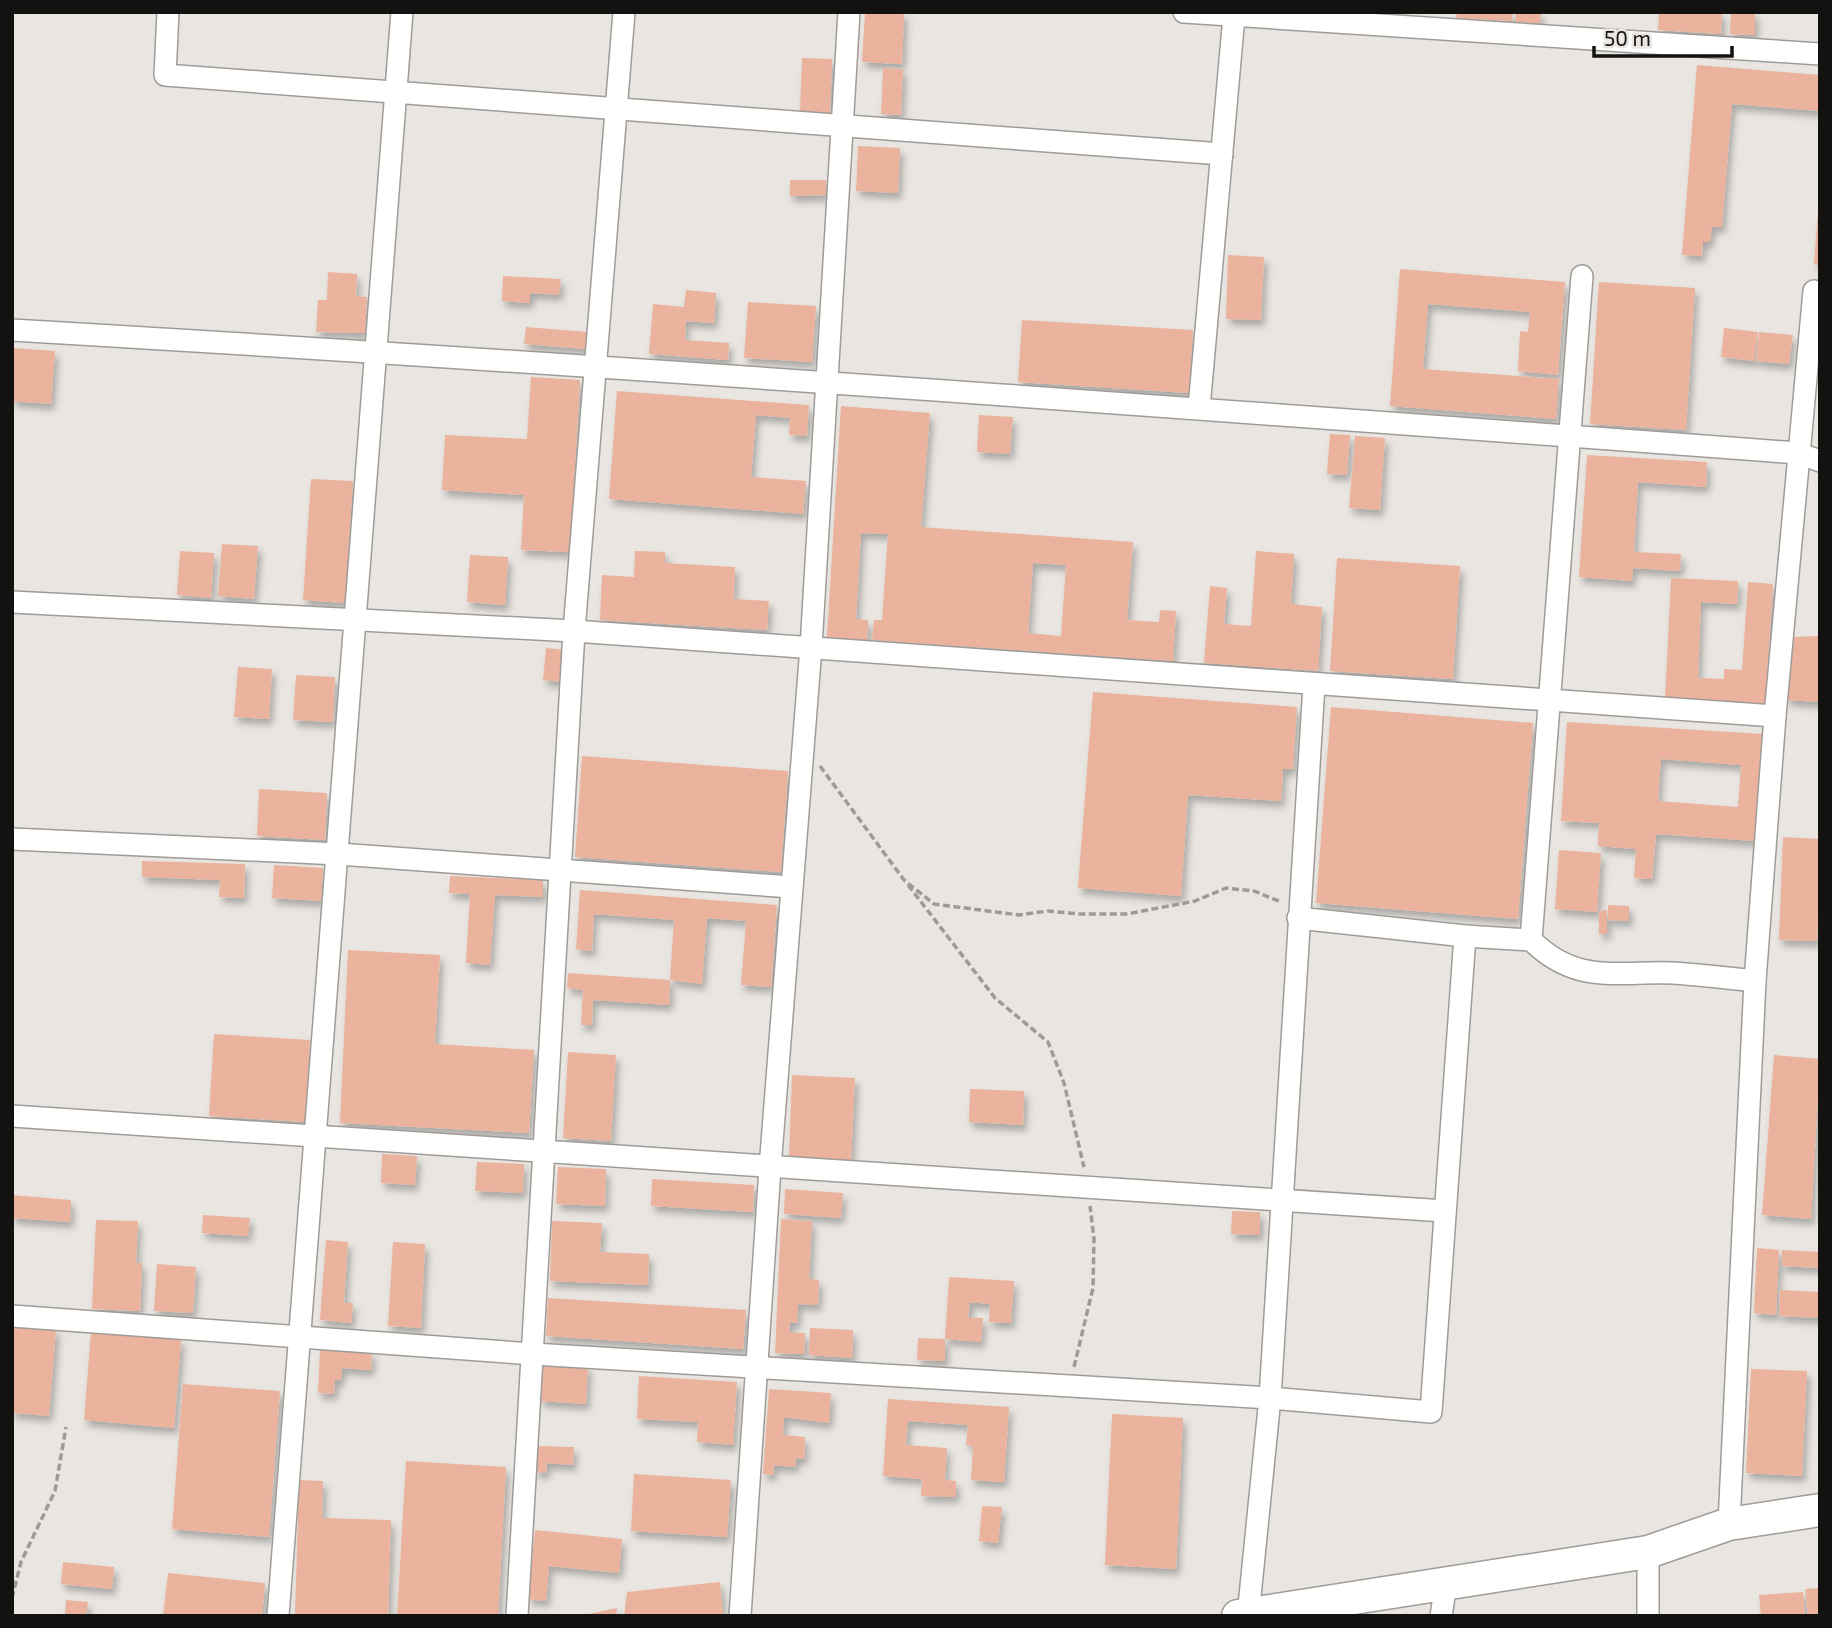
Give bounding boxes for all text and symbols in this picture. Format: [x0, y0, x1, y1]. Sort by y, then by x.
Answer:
scale bar [1594, 14, 1732, 58]
text: 50 m [1604, 25, 1651, 50]

